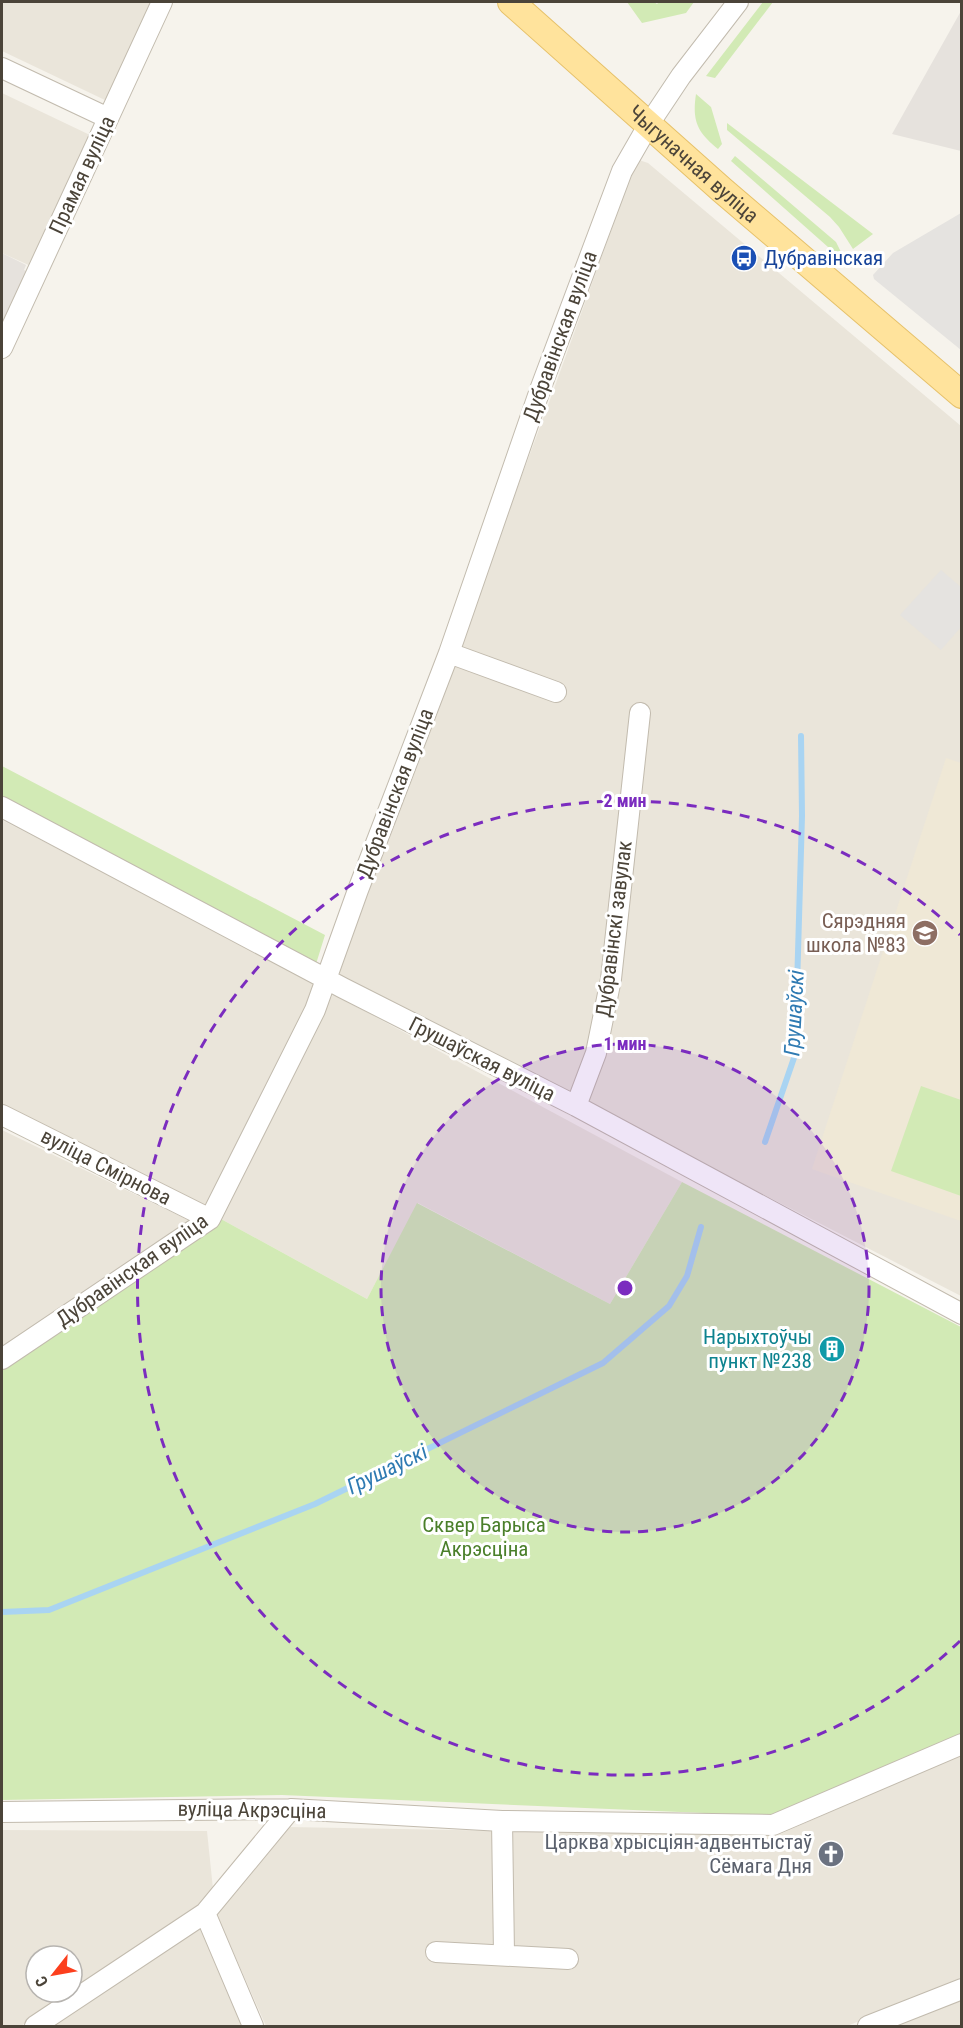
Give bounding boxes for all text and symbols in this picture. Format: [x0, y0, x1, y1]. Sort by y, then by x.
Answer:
street label: Чыгуначная вуліца [623, 100, 763, 228]
street label: Прамая вуліца [44, 112, 120, 238]
bus stop icon: Дубравінская [729, 243, 759, 273]
place label: Дубравінская [764, 246, 883, 270]
street label: Дубравінская вуліца [518, 248, 602, 424]
street label: Дубравінская вуліца [352, 705, 438, 881]
text: 2 мин [603, 790, 647, 811]
street label: Дубравінскі завулак [591, 839, 637, 1019]
place label: Сярэдняя школа №83 [806, 909, 906, 957]
school or university icon: Сярэдняя школа №83 [910, 918, 940, 948]
water label: Грушаўскі [779, 969, 809, 1057]
street label: Грушаўская вуліца [405, 1012, 559, 1106]
text: 1 мин [603, 1033, 647, 1054]
street label: вуліца Смірнова [37, 1124, 175, 1210]
street label: Дубравінская вуліца [52, 1209, 212, 1331]
centre of rings [615, 1278, 635, 1298]
place label: Нарыхтоўчы пункт №238 [703, 1325, 812, 1373]
building icon: Нарыхтоўчы пункт №238 [817, 1334, 847, 1364]
water label: Грушаўскі [343, 1439, 431, 1499]
park label: Сквер Барыса Акрэсціна [422, 1513, 546, 1561]
street label: вуліца Акрэсціна [177, 1797, 327, 1823]
place label: Царква хрысціян-адвентыстаў Сёмага Дня [544, 1830, 812, 1878]
church icon: Царква хрысціян-адвентыстаў Сёмага Дня [816, 1839, 846, 1869]
north arrow [24, 1944, 84, 2004]
text: С [31, 1973, 52, 1990]

